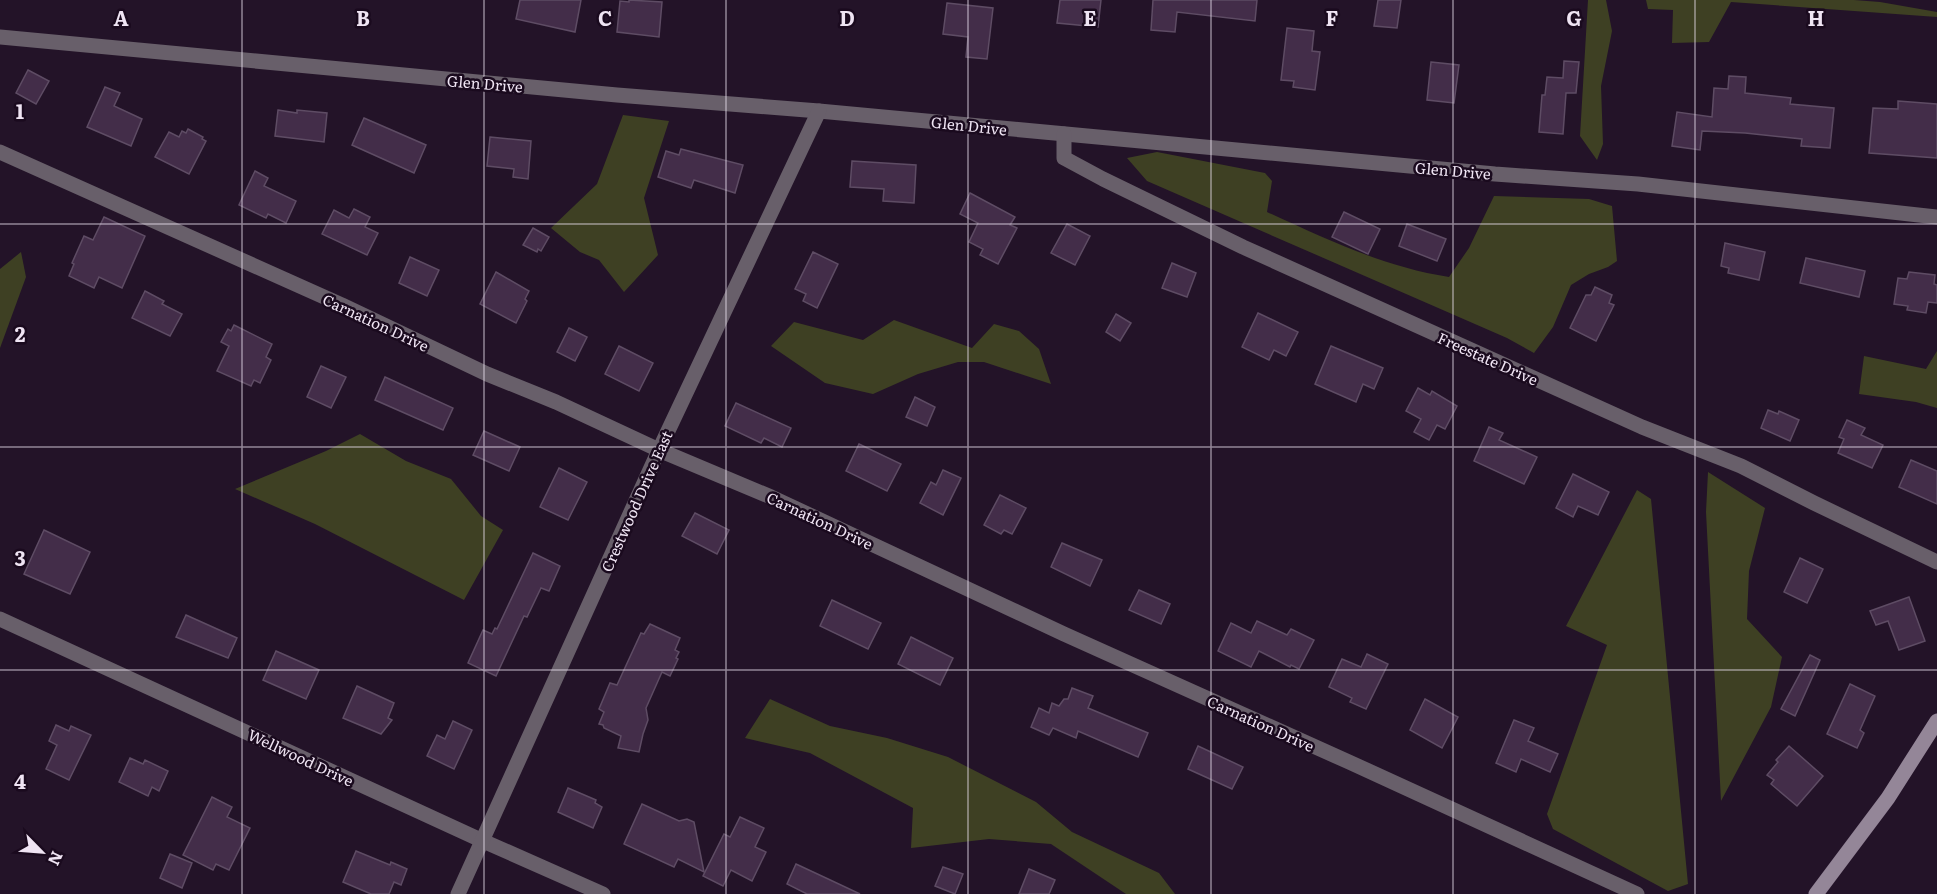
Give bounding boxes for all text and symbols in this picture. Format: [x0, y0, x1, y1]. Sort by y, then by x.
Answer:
text: A [113, 2, 129, 32]
text: B [356, 2, 370, 32]
text: C [598, 2, 612, 32]
text: D [839, 2, 855, 32]
text: E [1083, 2, 1097, 32]
text: F [1326, 2, 1339, 32]
text: G [1566, 2, 1582, 32]
text: H [1808, 2, 1824, 32]
street label: Glen Drive [446, 68, 524, 98]
text: 1 [16, 95, 24, 125]
street label: Glen Drive [930, 110, 1008, 140]
street label: Glen Drive [1414, 155, 1492, 185]
street label: Carnation Drive [319, 287, 433, 357]
text: 2 [15, 318, 26, 348]
street label: Freestate Drive [1434, 326, 1542, 390]
street label: Crestwood Drive East [595, 427, 677, 575]
street label: Carnation Drive [763, 485, 877, 555]
text: 3 [14, 542, 26, 572]
street label: Carnation Drive [1204, 689, 1318, 757]
street label: Wellwood Drive [244, 722, 358, 792]
text: 4 [14, 765, 26, 795]
north arrow [12, 822, 72, 882]
text: N [43, 848, 70, 870]

